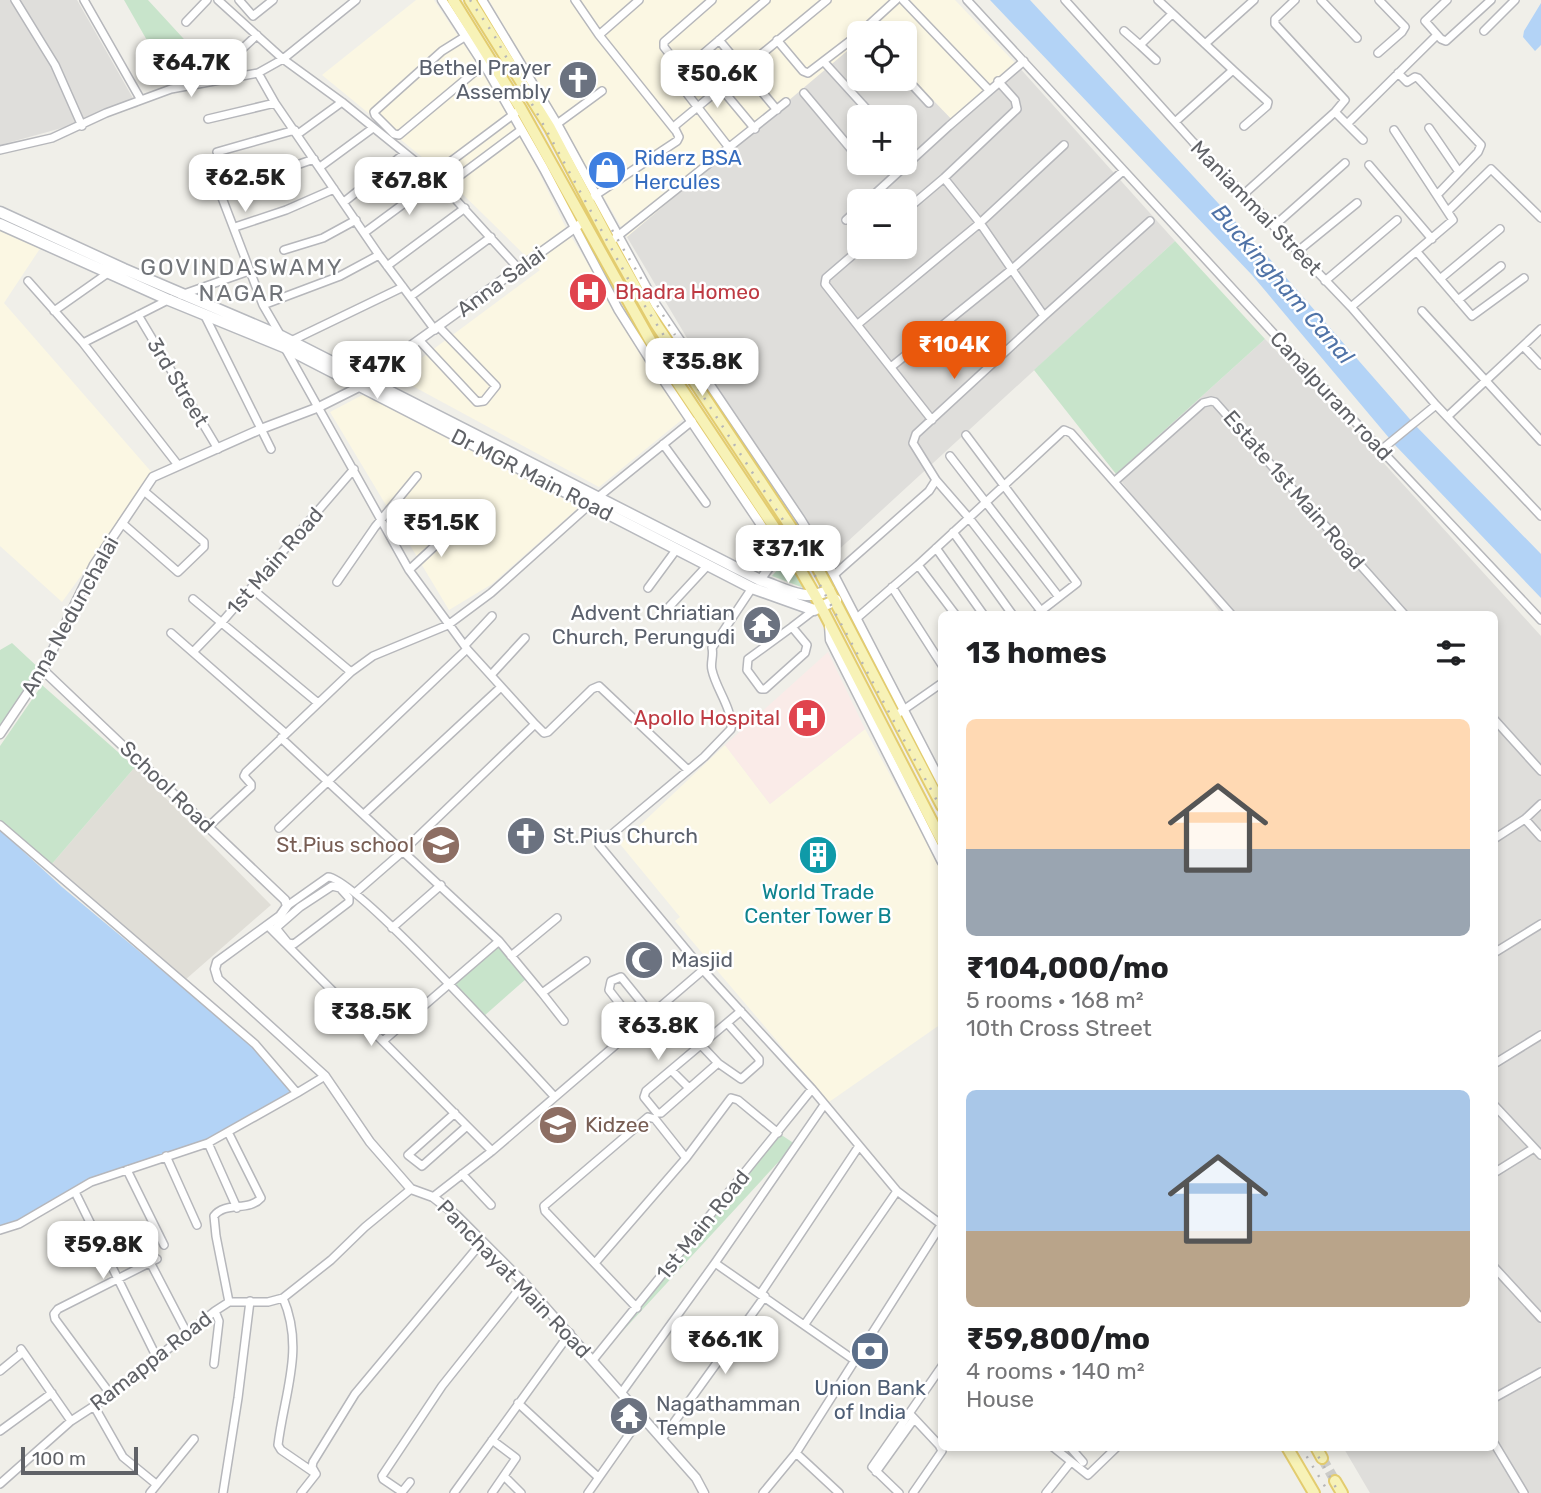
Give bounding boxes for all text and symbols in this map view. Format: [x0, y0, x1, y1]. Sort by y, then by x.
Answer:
map controls [847, 21, 917, 259]
button: locate [847, 21, 917, 91]
pin: ₹64.7K [134, 40, 248, 99]
text: ₹64.7K [152, 48, 230, 76]
pin: ₹50.6K [660, 50, 774, 110]
place label: Bethel Prayer Assembly [419, 55, 551, 104]
church icon: Bethel Prayer Assembly [557, 59, 599, 101]
text: ₹50.6K [677, 59, 757, 87]
button: + [847, 105, 917, 175]
street label: Maniammai Street [1186, 135, 1327, 280]
place label: Riderz BSA Hercules [634, 145, 742, 194]
shop icon: Riderz BSA Hercules [586, 149, 628, 191]
pin: ₹62.5K [188, 154, 302, 214]
pin: ₹67.8K [352, 158, 466, 217]
text: ₹62.5K [205, 163, 285, 191]
text: ₹67.8K [370, 166, 448, 194]
button: − [847, 189, 917, 259]
water label: Buckingham Canal [1206, 198, 1360, 370]
street label: Anna Salai [452, 241, 550, 322]
district label: GOVINDASWAMY NAGAR [140, 253, 344, 307]
hospital icon: Bhadra Homeo [567, 271, 609, 313]
place label: Bhadra Homeo [615, 279, 760, 304]
pin: ₹104K [905, 322, 1003, 381]
street label: Canalpuram road [1265, 326, 1398, 465]
text: ₹104K [918, 330, 990, 358]
street label: 3rd Street [142, 333, 215, 430]
pin: ₹35.8K [645, 338, 759, 398]
pin: ₹47K [336, 342, 418, 401]
text: ₹35.8K [662, 347, 742, 375]
text: ₹47K [348, 350, 406, 378]
street label: Estate 1st Main Road [1219, 405, 1370, 574]
street label: Dr MGR Main Road [447, 423, 617, 526]
pin: ₹51.5K [384, 500, 498, 559]
street label: 1st Main Road [221, 502, 328, 619]
text: ₹51.5K [403, 508, 479, 536]
pin: ₹37.1K [731, 526, 845, 585]
street label: Anna Nedunchalai [15, 532, 124, 700]
text: ₹37.1K [752, 534, 824, 562]
place label: Advent Chriatian Church, Perungudi [552, 600, 735, 649]
temple icon: Advent Chriatian Church, Perungudi [741, 604, 783, 646]
icon: filters [1432, 634, 1470, 672]
text: 13 homes [966, 635, 1107, 671]
hospital icon: Apollo Hospital [786, 697, 828, 739]
place label: Apollo Hospital [634, 705, 780, 730]
street label: School Road [115, 735, 220, 838]
icon: home [1155, 765, 1281, 891]
church icon: St.Pius Church [505, 815, 547, 857]
place label: St.Pius Church [553, 823, 698, 848]
school or university icon: St.Pius school [420, 824, 462, 866]
place label: St.Pius school [276, 832, 414, 857]
building icon: World Trade Center Tower B [797, 834, 839, 876]
place label: World Trade Center Tower B [744, 879, 892, 928]
mosque icon: Masjid [623, 939, 665, 981]
place label: Masjid [671, 947, 733, 972]
text: ₹104,000/mo [966, 950, 1169, 986]
text: 5 rooms · 168 m² [966, 986, 1144, 1014]
pin: ₹38.5K [314, 988, 428, 1048]
text: ₹38.5K [330, 997, 412, 1025]
pin: ₹63.8K [601, 1002, 715, 1062]
text: ₹63.8K [617, 1011, 699, 1039]
text: 10th Cross Street [966, 1014, 1152, 1042]
school or university icon: Kidzee [537, 1104, 579, 1146]
place label: Kidzee [585, 1112, 649, 1137]
icon: home [1155, 1136, 1281, 1262]
street label: 1st Main Road [651, 1165, 755, 1285]
street label: Panchayat Main Road [432, 1194, 596, 1363]
pin: ₹59.8K [46, 1222, 160, 1281]
text: ₹59.8K [63, 1230, 143, 1258]
street label: Ramappa Road [85, 1305, 216, 1416]
pin: ₹66.1K [668, 1316, 782, 1376]
text: ₹59,800/mo [966, 1321, 1150, 1357]
text: ₹66.1K [687, 1325, 763, 1353]
bank icon: Union Bank of India [849, 1330, 891, 1372]
text: 4 rooms · 140 m² [966, 1357, 1145, 1385]
place label: Union Bank of India [814, 1375, 926, 1424]
text: House [966, 1385, 1034, 1413]
place label: Nagathamman Temple [656, 1391, 800, 1440]
temple icon: Nagathamman Temple [608, 1395, 650, 1437]
scale bar [21, 1444, 138, 1476]
text: 100 m [32, 1447, 86, 1470]

